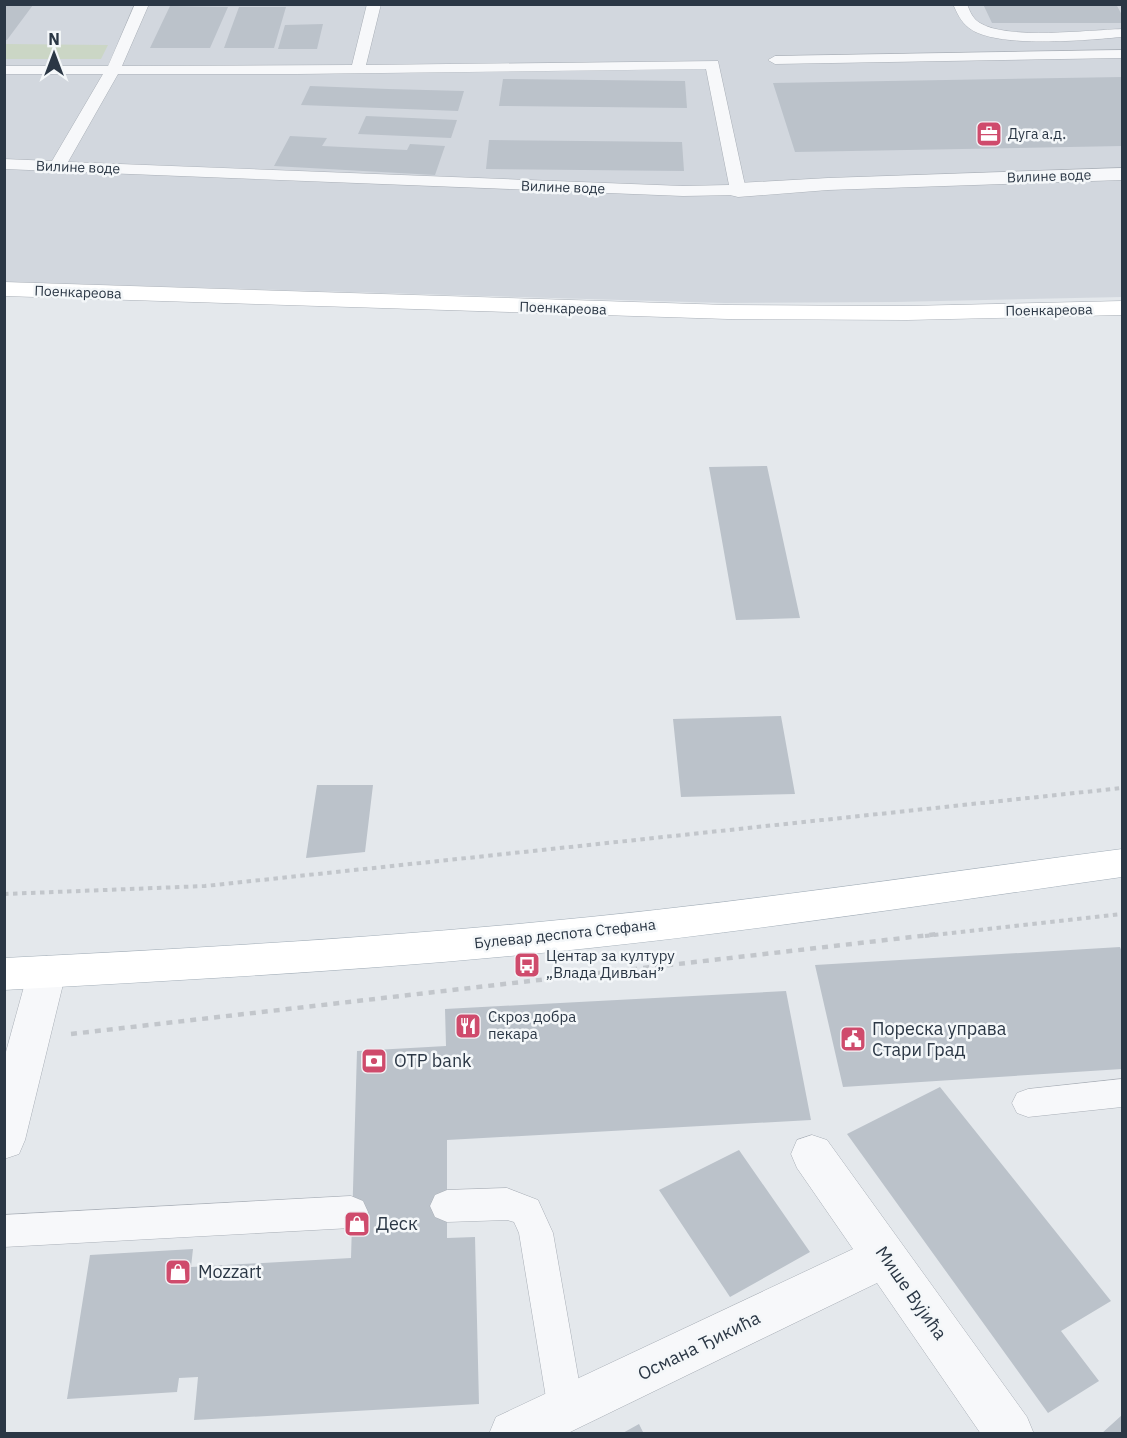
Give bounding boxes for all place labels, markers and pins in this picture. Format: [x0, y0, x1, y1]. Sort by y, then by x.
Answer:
office icon: Дуга а.д. [974, 119, 1004, 149]
place label: Дуга а.д. [1008, 125, 1066, 143]
place label: Центар за културу „Влада Дивљан” [546, 946, 675, 982]
bus stop icon: Центар за културу „Влада Дивљан” [512, 950, 542, 980]
place label: Скроз добра пекара [488, 1007, 576, 1043]
restaurant icon: Скроз добра пекара [453, 1011, 483, 1041]
place label: Пореска управа Стари Град [872, 1017, 1007, 1061]
public building icon: Пореска управа Стари Град [838, 1024, 868, 1054]
bank icon: OTP bank [359, 1046, 389, 1076]
place label: OTP bank [394, 1049, 472, 1072]
shop icon: Деск [342, 1209, 372, 1239]
place label: Деск [376, 1212, 418, 1235]
shop icon: Mozzart [163, 1257, 193, 1287]
place label: Mozzart [198, 1260, 262, 1283]

